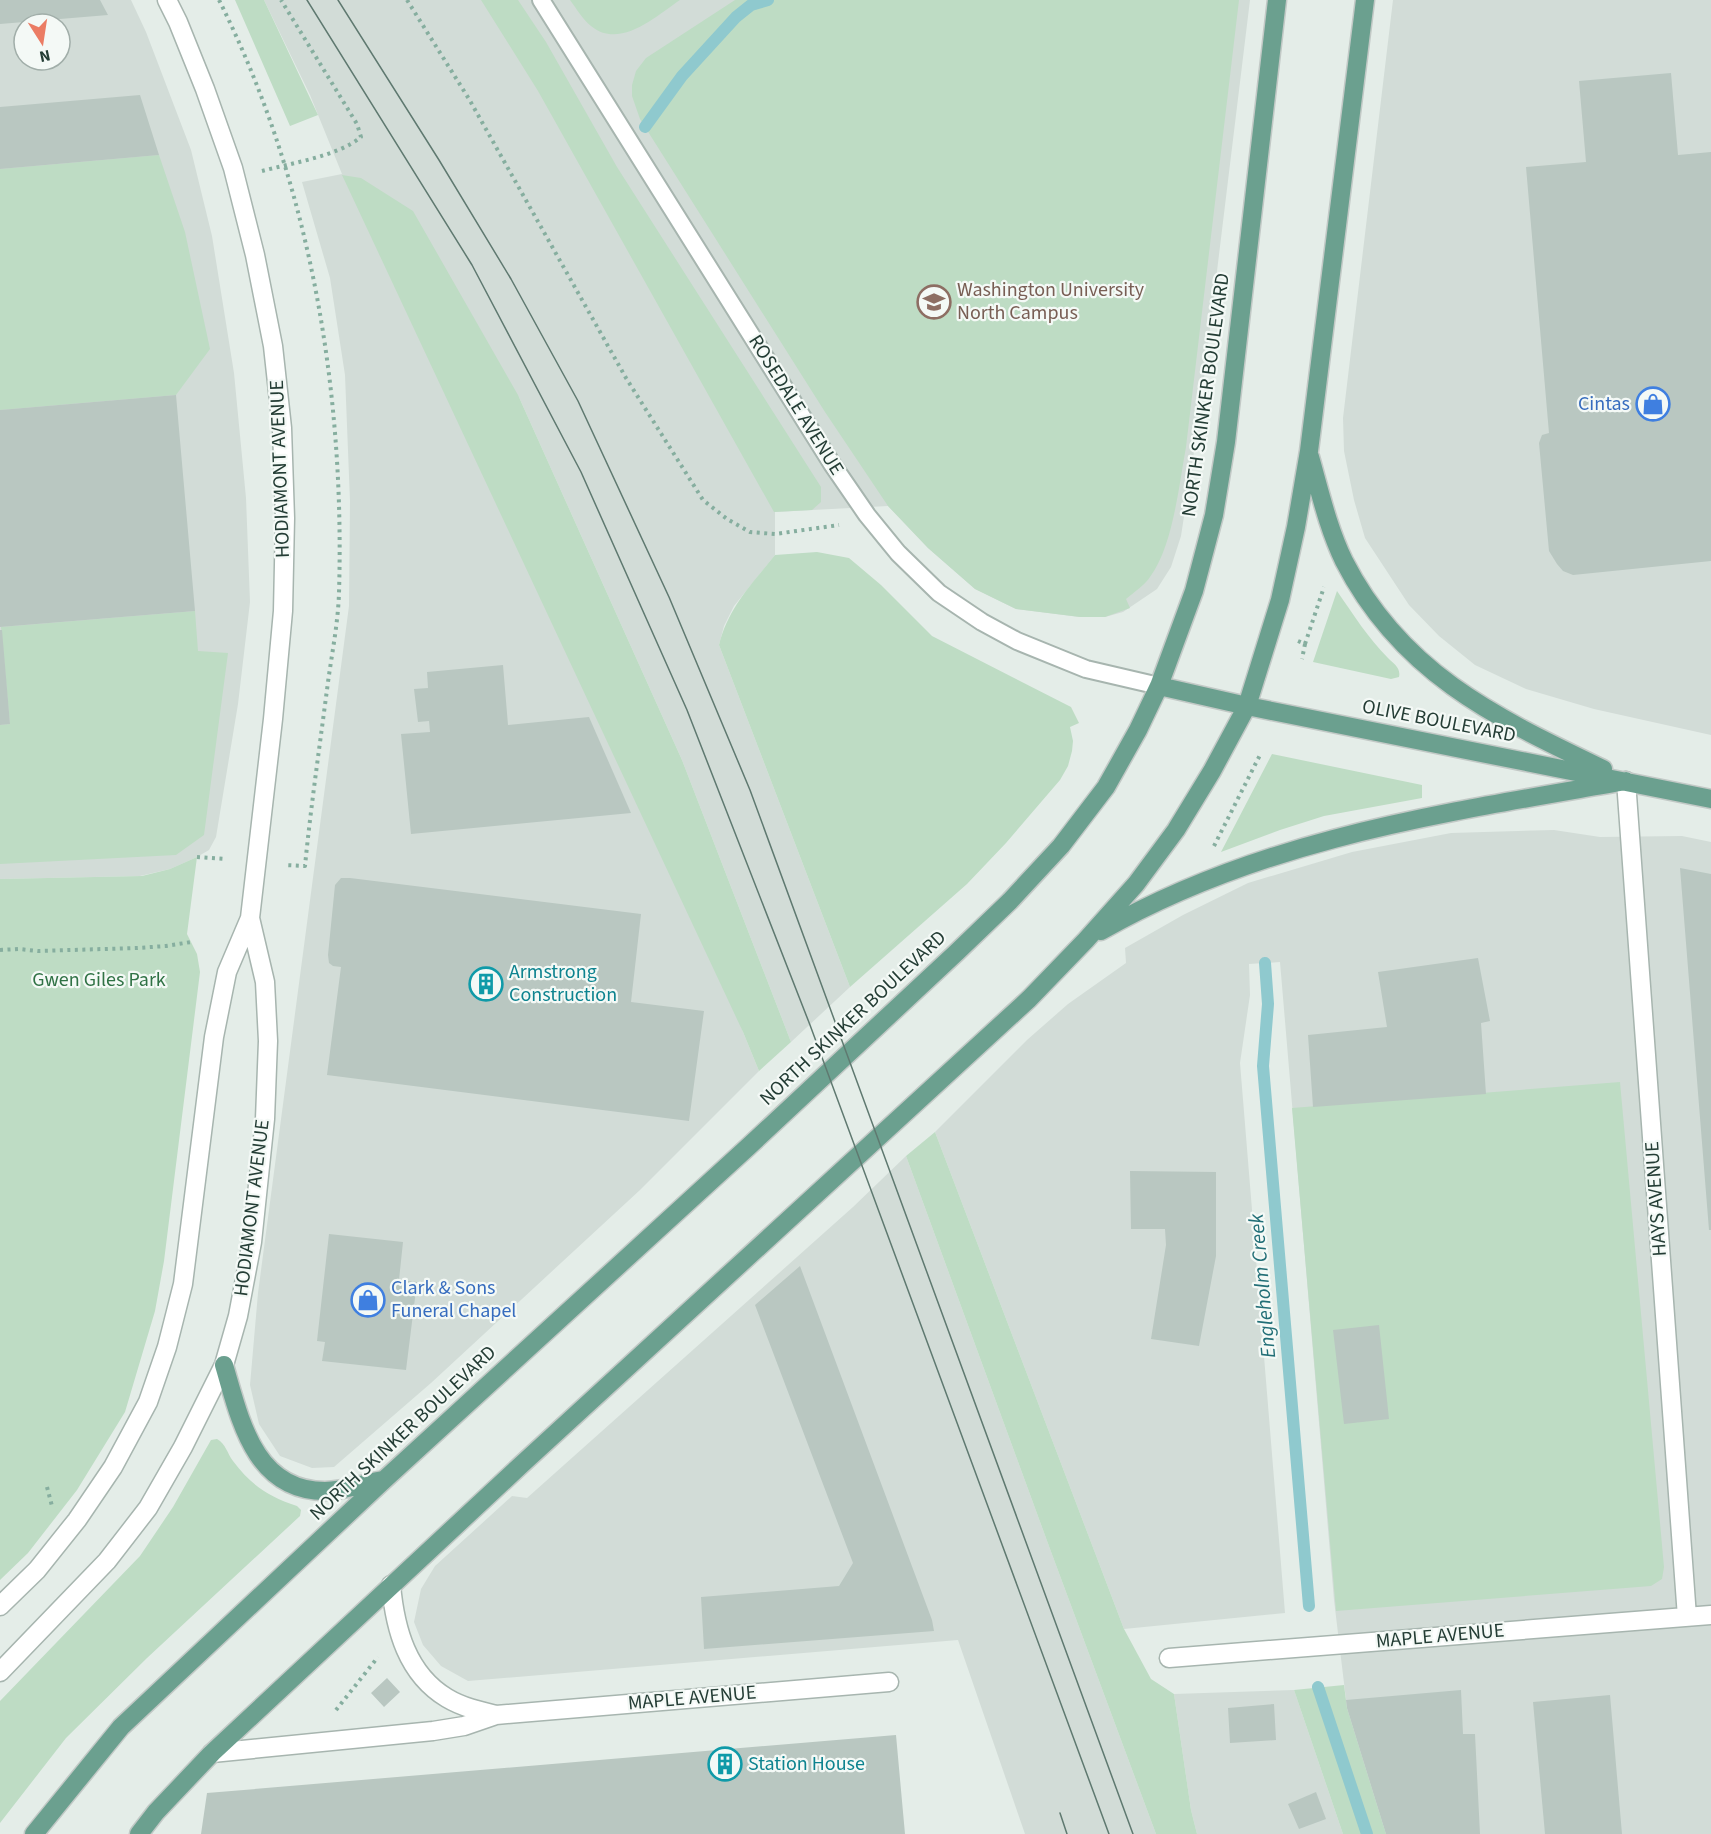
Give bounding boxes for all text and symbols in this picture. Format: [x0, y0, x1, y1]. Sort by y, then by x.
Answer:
north arrow [12, 12, 72, 72]
text: N [37, 44, 52, 68]
street label: NORTH SKINKER BOULEVARD [1175, 271, 1237, 519]
place label: Washington University North Campus [957, 276, 1145, 327]
school or university icon: Washington University North Campus [916, 284, 952, 320]
street label: ROSEDALE AVENUE [741, 329, 851, 481]
street label: HODIAMONT AVENUE [263, 380, 297, 558]
shop icon: Cintas [1635, 386, 1671, 422]
place label: Cintas [1578, 390, 1630, 418]
street label: OLIVE BOULEVARD [1360, 692, 1518, 750]
street label: NORTH SKINKER BOULEVARD [754, 924, 952, 1112]
place label: Armstrong Construction [509, 958, 617, 1009]
park label: Gwen Giles Park [32, 966, 166, 994]
building icon: Armstrong Construction [468, 966, 504, 1002]
street label: HODIAMONT AVENUE [227, 1118, 277, 1298]
street label: HAYS AVENUE [1638, 1141, 1674, 1257]
water label: Engleholm Creek [1241, 1212, 1283, 1359]
place label: Clark & Sons Funeral Chapel [391, 1274, 516, 1325]
shop icon: Clark & Sons Funeral Chapel [350, 1282, 386, 1318]
street label: NORTH SKINKER BOULEVARD [304, 1339, 502, 1527]
street label: MAPLE AVENUE [1375, 1616, 1505, 1656]
street label: MAPLE AVENUE [627, 1678, 757, 1718]
building icon: Station House [707, 1746, 743, 1782]
place label: Station House [748, 1750, 865, 1778]

